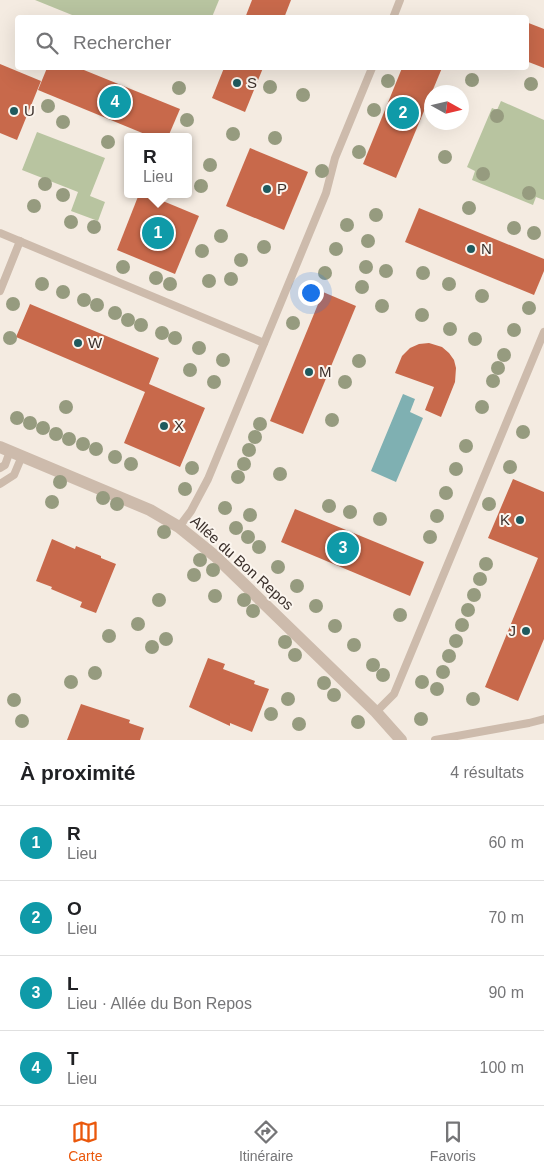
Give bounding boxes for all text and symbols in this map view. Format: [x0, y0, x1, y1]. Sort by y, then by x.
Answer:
search box [15, 15, 529, 70]
icon: search [33, 29, 61, 57]
text: Rechercher [73, 32, 171, 53]
place label: S [247, 74, 257, 91]
marker: S [231, 77, 243, 89]
pin: 4 [99, 83, 131, 121]
north arrow [424, 85, 469, 130]
pin: 2 [387, 94, 419, 132]
place label: U [24, 102, 35, 119]
marker: U [8, 105, 20, 117]
popup [124, 133, 192, 198]
text: R [143, 146, 157, 167]
text: Lieu [143, 168, 173, 185]
place label: P [277, 180, 287, 197]
marker: P [261, 183, 273, 195]
pin: 1 [142, 214, 174, 252]
place label: N [481, 240, 492, 257]
marker: N [465, 243, 477, 255]
your location [298, 280, 324, 306]
place label: W [88, 334, 103, 351]
marker: W [72, 337, 84, 349]
place label: M [319, 363, 332, 380]
marker: M [303, 366, 315, 378]
place label: X [174, 417, 184, 434]
marker: X [158, 420, 170, 432]
place label: K [500, 511, 510, 528]
street label: Allée du Bon Repos [187, 512, 297, 613]
marker: K [514, 514, 526, 526]
pin: 3 [327, 529, 359, 567]
place label: J [509, 622, 516, 639]
marker: J [520, 625, 532, 637]
text: À proximité [20, 761, 136, 784]
text: 4 résultats [450, 764, 524, 781]
text: R [67, 823, 81, 844]
text: 1 [32, 834, 40, 851]
text: 60 m [488, 834, 524, 851]
text: Lieu [67, 845, 97, 862]
text: O [67, 898, 82, 919]
text: 2 [32, 909, 40, 926]
text: 70 m [488, 909, 524, 926]
text: Lieu [67, 920, 97, 937]
text: L [67, 973, 79, 994]
text: 3 [32, 984, 40, 1001]
text: 90 m [488, 984, 524, 1001]
text: Lieu · Allée du Bon Repos [67, 995, 252, 1012]
text: T [67, 1048, 79, 1069]
text: 4 [32, 1059, 40, 1076]
text: 100 m [480, 1059, 524, 1076]
text: Lieu [67, 1070, 97, 1087]
tab: Carte [68, 1118, 102, 1164]
tab: Itinéraire [239, 1118, 293, 1164]
tab: Favoris [430, 1118, 476, 1164]

